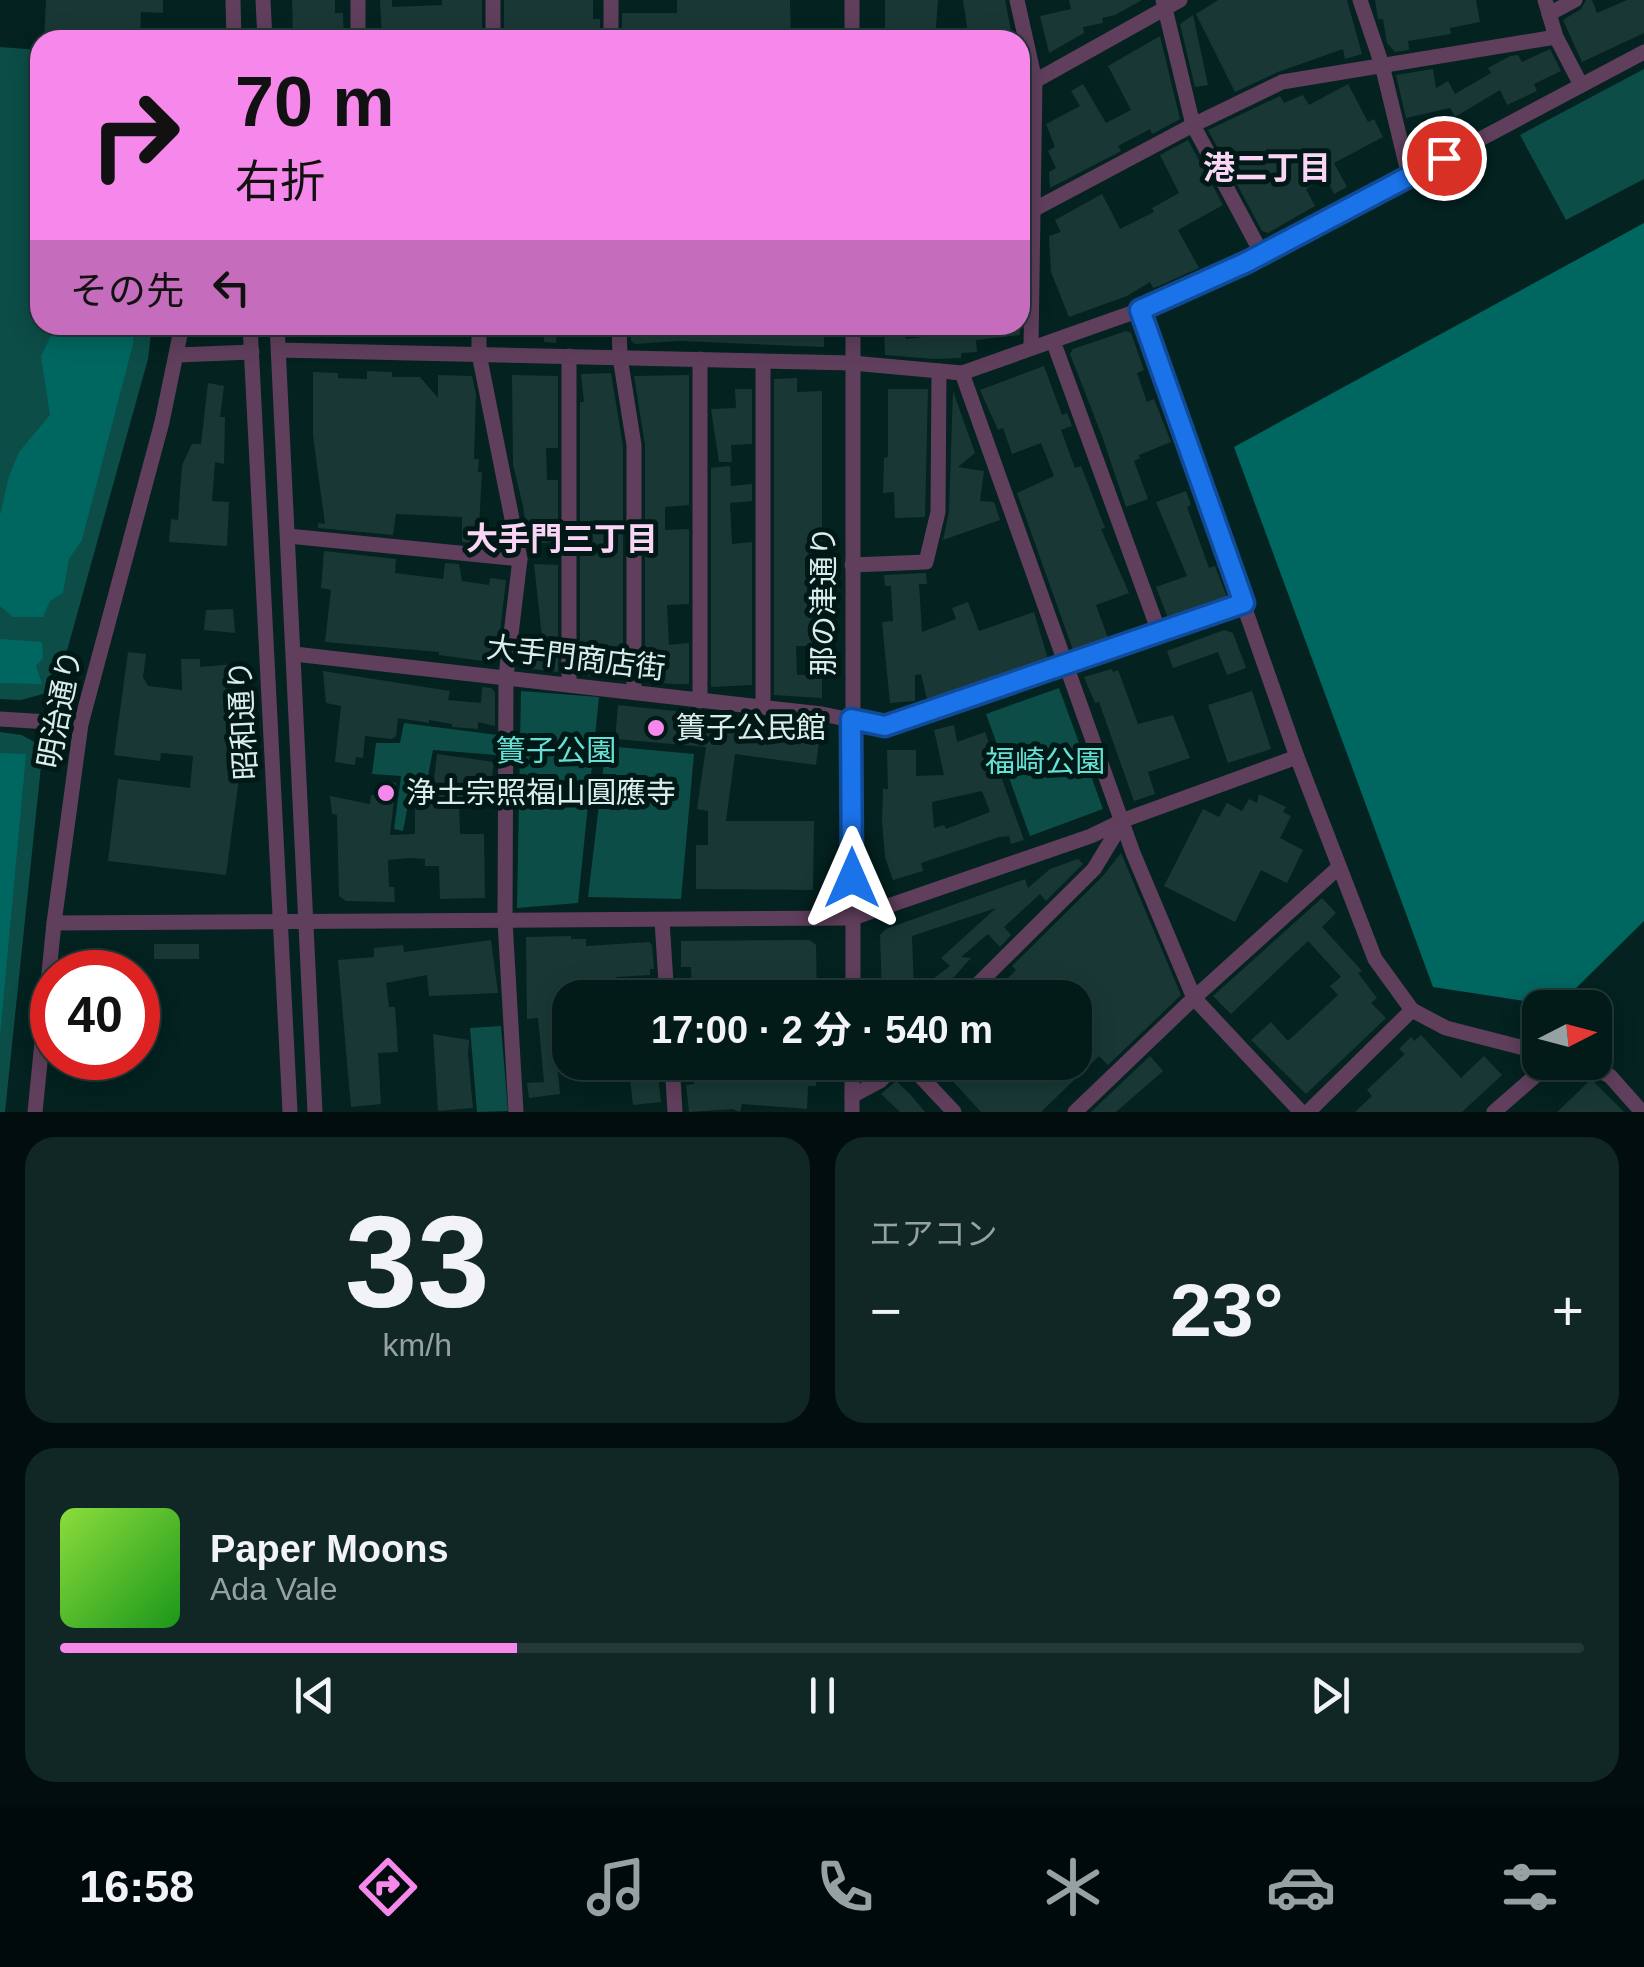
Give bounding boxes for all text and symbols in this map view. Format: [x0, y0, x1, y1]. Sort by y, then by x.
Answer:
text: 70 m [235, 63, 395, 141]
icon: right [70, 70, 200, 200]
pin [1402, 116, 1487, 201]
icon: arrive [1417, 131, 1472, 186]
district label: 港二丁目 [1203, 150, 1331, 186]
text: 右折 [235, 156, 325, 207]
icon: left [204, 260, 259, 315]
text: その先 [70, 270, 184, 312]
district label: 大手門三丁目 [466, 521, 658, 557]
street label: 那の津通り [807, 526, 840, 676]
street label: 大手門商店街 [485, 630, 667, 685]
street label: 明治通り [32, 647, 87, 771]
street label: 昭和通り [223, 659, 262, 781]
place label: 簀子公民館 [676, 711, 826, 744]
marker: 簀子公民館 [645, 717, 667, 739]
park label: 簀子公園 [496, 734, 616, 767]
park label: 福崎公園 [985, 745, 1105, 778]
place label: 浄土宗照福山圓應寺 [406, 776, 676, 809]
marker: 浄土宗照福山圓應寺 [375, 782, 397, 804]
position arrow [800, 826, 904, 930]
speed limit sign: 40 [30, 950, 160, 1080]
north arrow [1522, 990, 1612, 1080]
map controls [1522, 990, 1612, 1080]
text: 17:00 · 2 分 · 540 m [651, 1009, 993, 1051]
text: 33 [345, 1189, 490, 1335]
text: エアコン [870, 1216, 998, 1252]
text: 23° [1170, 1268, 1283, 1352]
text: − [870, 1280, 902, 1342]
text: + [1552, 1280, 1584, 1342]
text: km/h [383, 1327, 452, 1363]
text: Paper Moons [210, 1528, 449, 1570]
text: Ada Vale [210, 1571, 338, 1607]
icon: previous [287, 1668, 342, 1723]
icon: pause [795, 1668, 850, 1723]
icon: next [1303, 1668, 1358, 1723]
icon: directions [353, 1852, 423, 1922]
icon: music [581, 1852, 651, 1922]
icon: phone [810, 1852, 880, 1922]
icon: climate [1038, 1852, 1108, 1922]
icon: car [1266, 1852, 1336, 1922]
icon: filters [1495, 1852, 1565, 1922]
text: 16:58 [79, 1861, 194, 1912]

